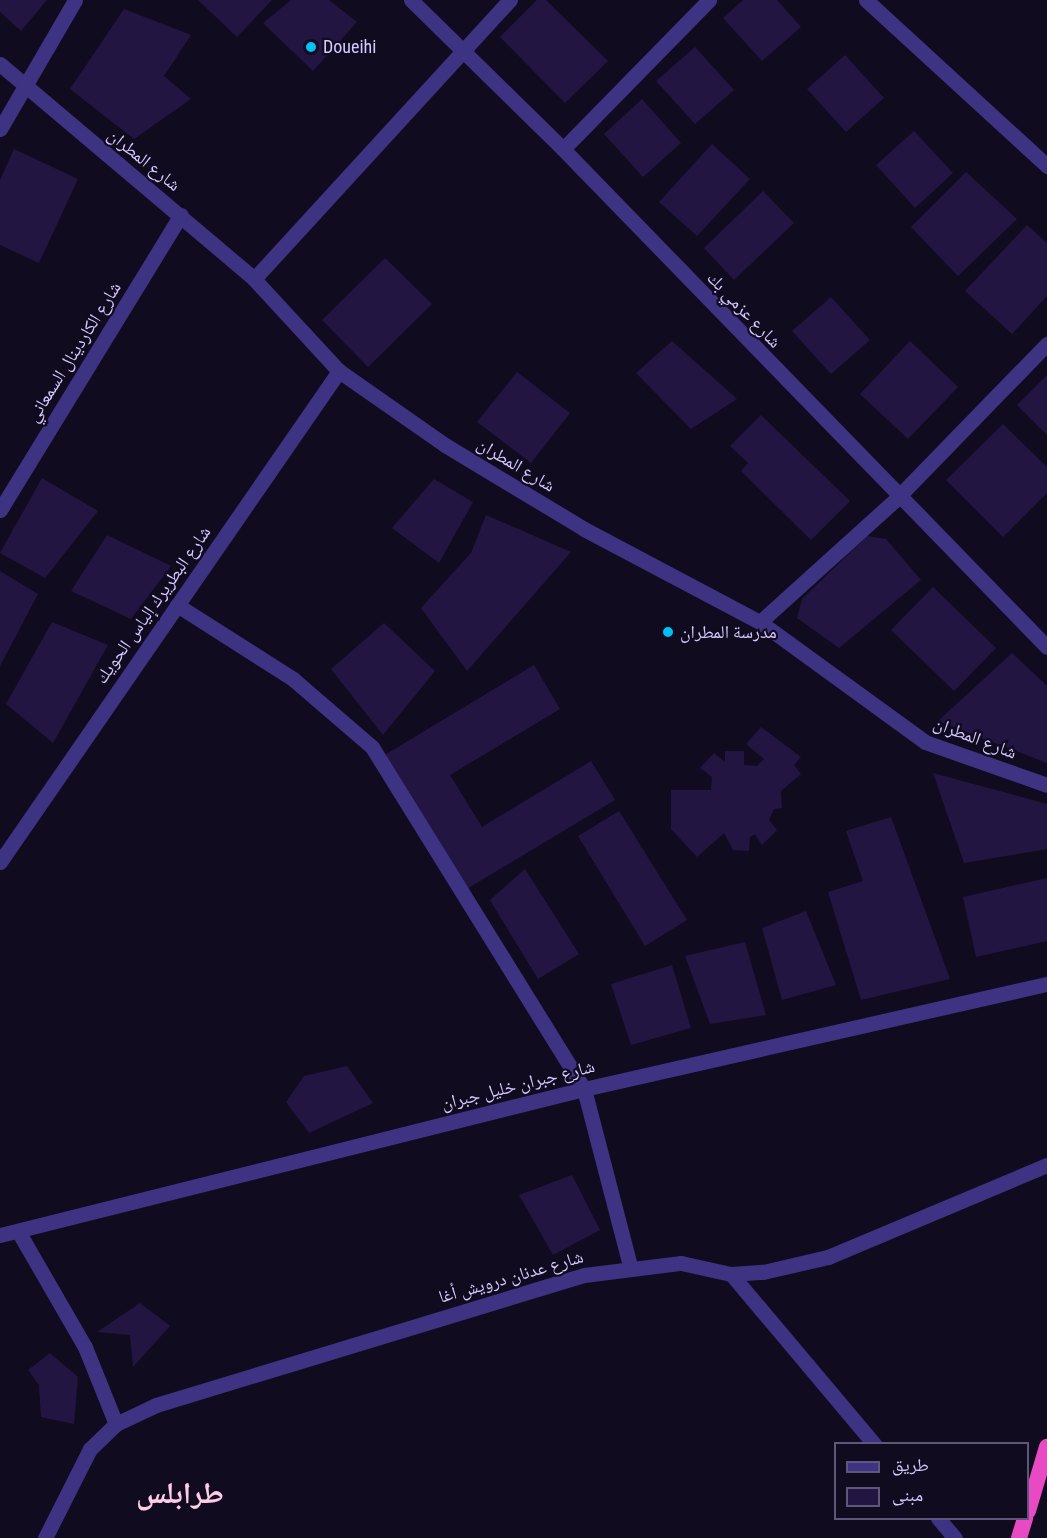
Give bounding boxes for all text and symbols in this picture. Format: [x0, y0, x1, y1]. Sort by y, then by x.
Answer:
place label: Doueihi [323, 36, 376, 58]
marker: Doueihi [304, 40, 318, 54]
street label: شارع المطران [103, 124, 185, 196]
street label: شارع عزمي بك [702, 267, 786, 353]
street label: شارع الكاردينال السمعاني [22, 278, 126, 426]
street label: شارع المطران [473, 433, 559, 497]
street label: شارع البطريرك إلياس الحويك [90, 522, 216, 688]
place label: مدرسة المطران [680, 621, 777, 643]
marker: مدرسة المطران [661, 625, 675, 639]
street label: شارع المطران [930, 712, 1020, 764]
street label: شارع جبران خليل جبران [439, 1056, 597, 1114]
street label: شارع عدنان درويش أغا [436, 1246, 586, 1308]
legend [834, 1442, 1029, 1520]
text: طريق [892, 1454, 929, 1475]
district label: طرابلس [136, 1475, 224, 1511]
text: مبنى [892, 1484, 923, 1505]

